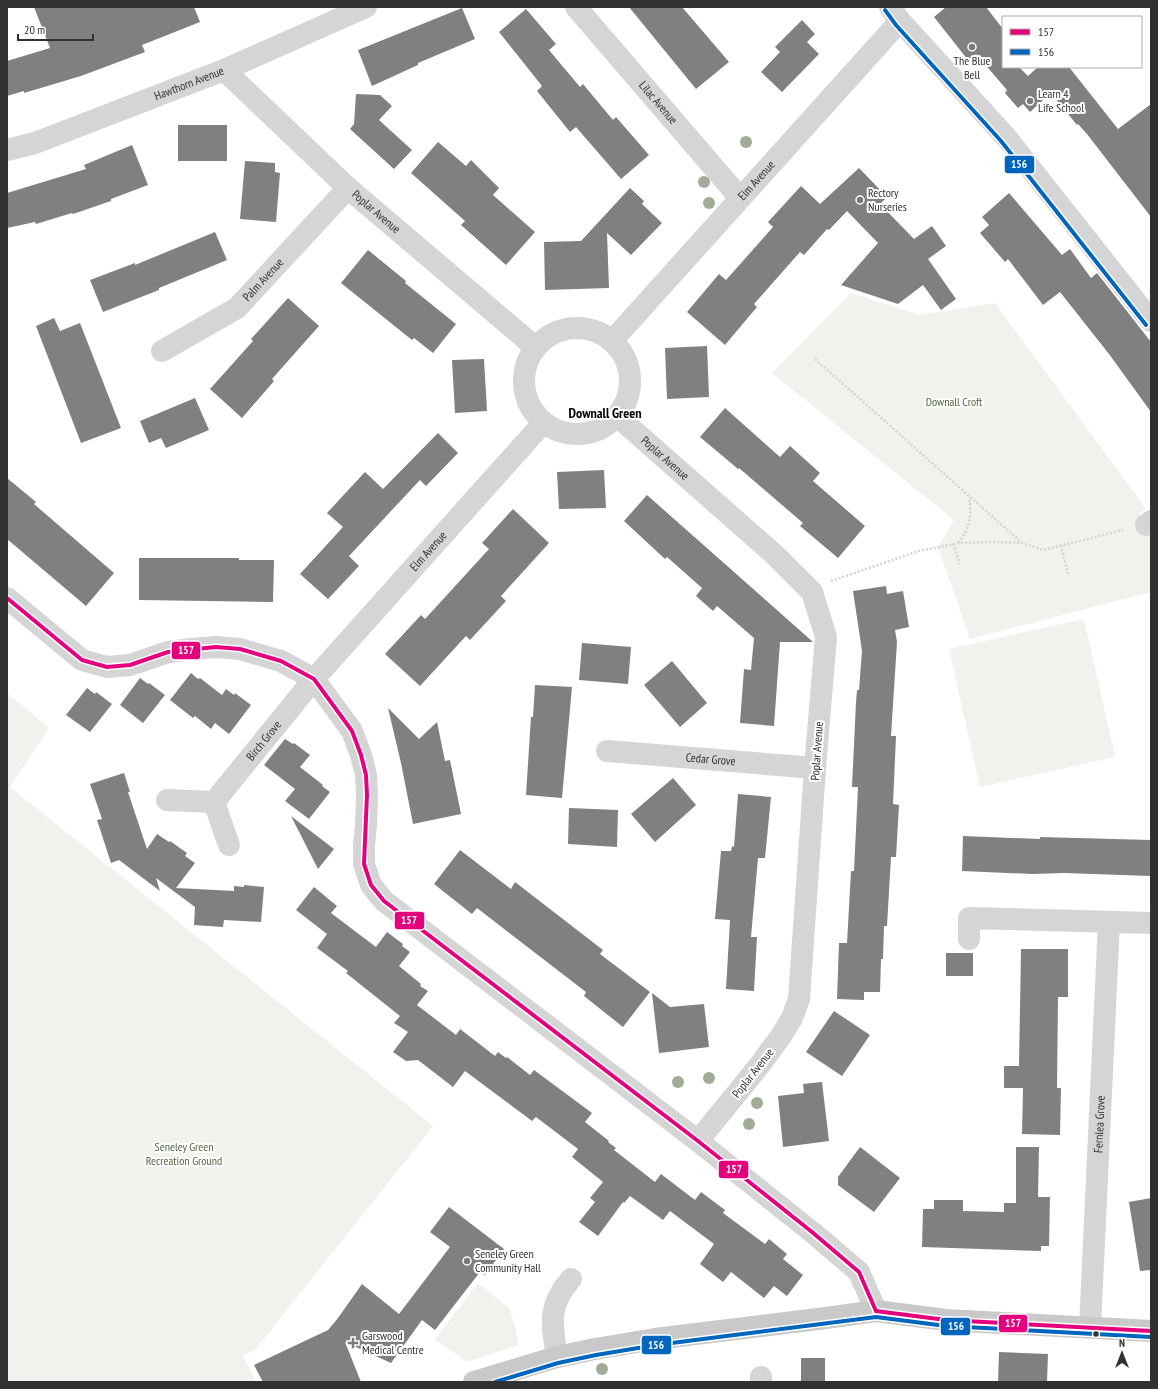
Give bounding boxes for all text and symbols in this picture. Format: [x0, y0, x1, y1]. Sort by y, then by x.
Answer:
scale bar [18, 16, 93, 42]
legend [1002, 16, 1142, 68]
text: 20 m [24, 22, 45, 37]
text: 157 [1038, 24, 1054, 39]
marker: The Blue Bell [967, 42, 977, 52]
text: 156 [1038, 44, 1054, 59]
place label: The Blue Bell [954, 53, 990, 82]
street label: Hawthorn Avenue [152, 63, 226, 103]
street label: Lilac Avenue [636, 78, 681, 127]
place label: Learn 4 Life School [1038, 86, 1084, 115]
marker: Learn 4 Life School [1025, 96, 1035, 106]
line badge: 156 [1004, 155, 1035, 174]
street label: Elm Avenue [734, 157, 778, 203]
text: 156 [1011, 157, 1027, 171]
place label: Rectory Nurseries [868, 185, 907, 214]
street label: Poplar Avenue [349, 187, 404, 236]
marker: Rectory Nurseries [855, 195, 865, 205]
street label: Palm Avenue [239, 255, 286, 304]
park label: Downall Croft [926, 394, 983, 409]
district label: Downall Green [569, 404, 641, 422]
street label: Poplar Avenue [638, 433, 693, 483]
street label: Elm Avenue [406, 528, 450, 574]
line badge: 157 [171, 641, 201, 660]
text: 157 [178, 643, 194, 657]
street label: Birch Grove [243, 717, 284, 764]
street label: Poplar Avenue [807, 721, 826, 781]
street label: Cedar Grove [685, 749, 736, 768]
line badge: 157 [394, 911, 425, 930]
text: 157 [401, 913, 417, 927]
street label: Poplar Avenue [729, 1045, 777, 1101]
street label: Fernlea Grove [1090, 1095, 1108, 1153]
park label: Seneley Green Recreation Ground [146, 1139, 222, 1168]
line badge: 157 [718, 1160, 749, 1179]
text: 157 [726, 1162, 742, 1176]
place label: Seneley Green Community Hall [475, 1246, 541, 1275]
marker: Seneley Green Community Hall [462, 1256, 472, 1266]
line badge: 157 [998, 1314, 1028, 1333]
text: 157 [1005, 1316, 1021, 1330]
line badge: 156 [940, 1317, 971, 1336]
text: 156 [948, 1319, 964, 1333]
place label: Garswood Medical Centre [362, 1328, 424, 1357]
unlabelled marker [1091, 1329, 1101, 1339]
north arrow [1102, 1333, 1142, 1373]
line badge: 156 [641, 1335, 672, 1355]
text: N [1119, 1336, 1125, 1350]
marker: Garswood Medical Centre [347, 1337, 359, 1349]
text: 156 [648, 1338, 664, 1352]

